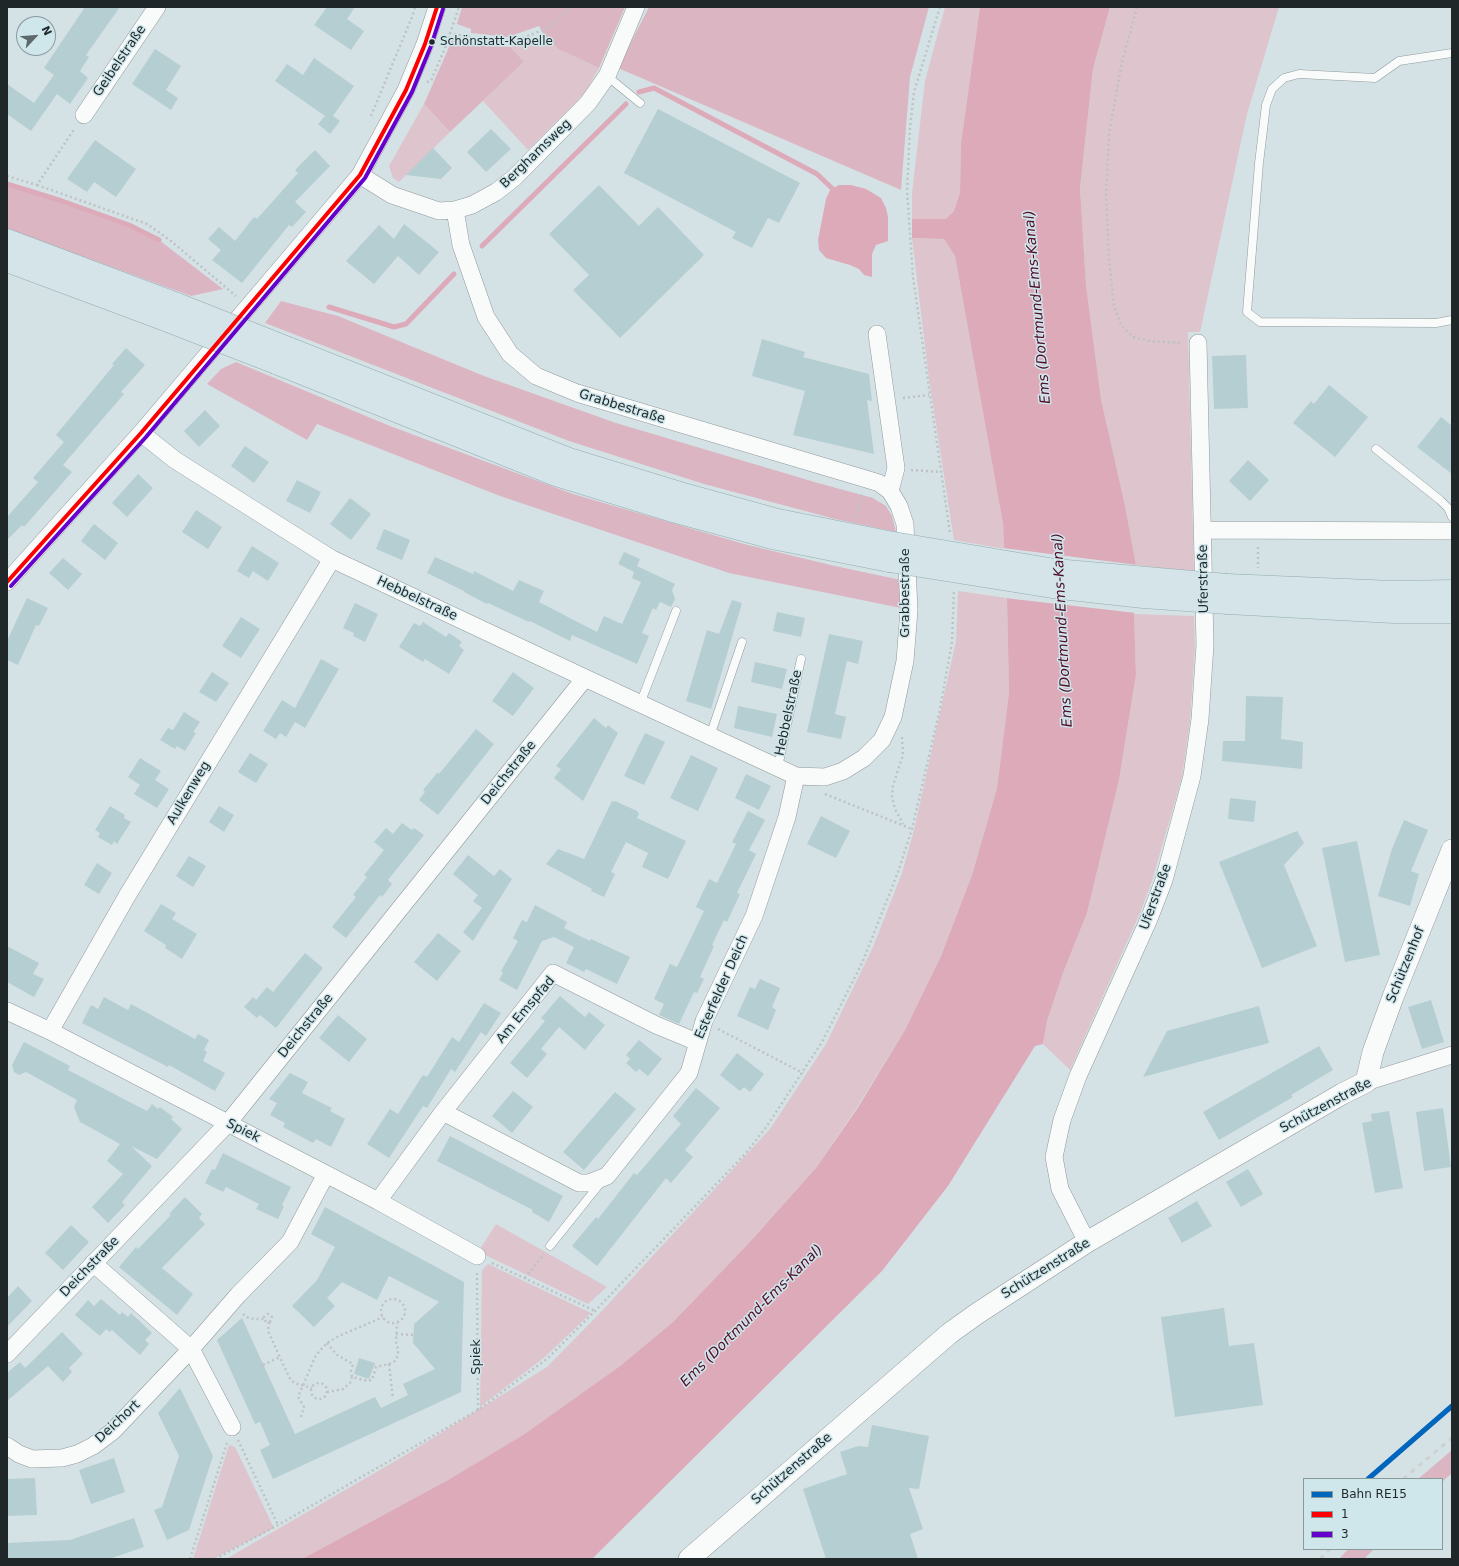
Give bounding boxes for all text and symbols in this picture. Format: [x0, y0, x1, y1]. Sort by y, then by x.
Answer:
north arrow [16, 16, 56, 56]
street label: Geibelstraße [90, 22, 150, 100]
text: N [38, 24, 54, 38]
place label: Schönstatt-Kapelle [440, 35, 553, 49]
marker: Schönstatt-Kapelle [427, 37, 437, 47]
street label: Berghamsweg [497, 116, 575, 192]
water label: Ems (Dortmund-Ems-Kanal) [1021, 209, 1055, 405]
street label: Grabbestraße [577, 386, 667, 428]
water label: Ems (Dortmund-Ems-Kanal) [1050, 532, 1076, 728]
street label: Uferstraße [1196, 544, 1212, 614]
street label: Grabbestraße [898, 548, 914, 638]
street label: Hebbelstraße [374, 573, 460, 625]
street label: Hebbelstraße [772, 669, 806, 757]
street label: Deichstraße [478, 738, 540, 808]
street label: Aulkenweg [164, 759, 214, 827]
street label: Uferstraße [1137, 862, 1175, 932]
street label: Schützenhof [1384, 925, 1428, 1005]
street label: Esterfelder Deich [692, 933, 752, 1041]
street label: Am Emspfad [494, 973, 558, 1047]
street label: Deichstraße [275, 991, 337, 1061]
street label: Schützenstraße [1278, 1075, 1374, 1137]
street label: Spiek [224, 1116, 262, 1146]
street label: Deichstraße [57, 1233, 123, 1301]
street label: Schützenstraße [999, 1236, 1093, 1302]
water label: Ems (Dortmund-Ems-Kanal) [677, 1241, 827, 1391]
street label: Spiek [469, 1339, 485, 1375]
street label: Deichort [92, 1397, 144, 1447]
street label: Schützenstraße [749, 1430, 835, 1508]
legend [1303, 1478, 1443, 1550]
text: Bahn RE15 [1341, 1487, 1407, 1501]
text: 1 [1341, 1507, 1349, 1521]
text: 3 [1341, 1527, 1349, 1541]

